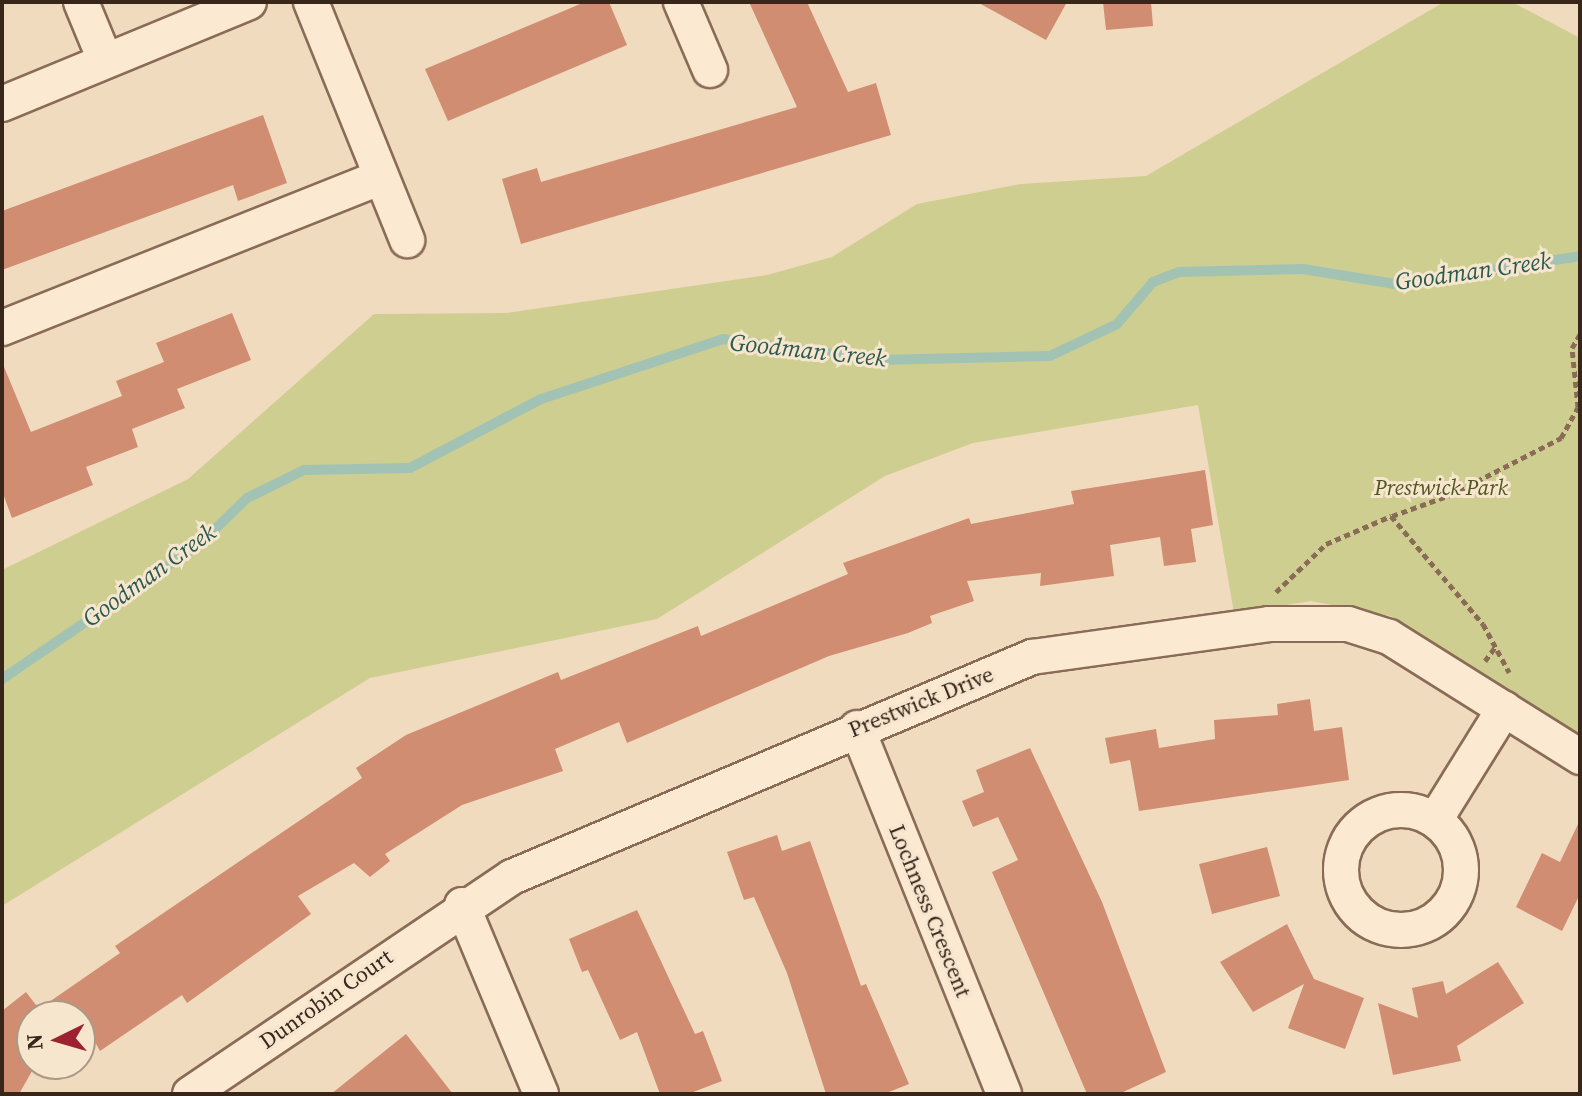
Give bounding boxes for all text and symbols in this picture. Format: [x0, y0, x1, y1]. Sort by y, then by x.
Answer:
water label: Goodman Creek [1393, 246, 1553, 296]
water label: Goodman Creek [728, 327, 888, 373]
park label: Prestwick Park [1374, 475, 1508, 501]
water label: Goodman Creek [77, 517, 221, 633]
street label: Prestwick Drive [845, 661, 997, 743]
street label: Lochness Crescent [883, 821, 977, 1001]
street label: Dunrobin Court [255, 943, 397, 1055]
north arrow [16, 1000, 96, 1080]
text: N [18, 1033, 50, 1051]

